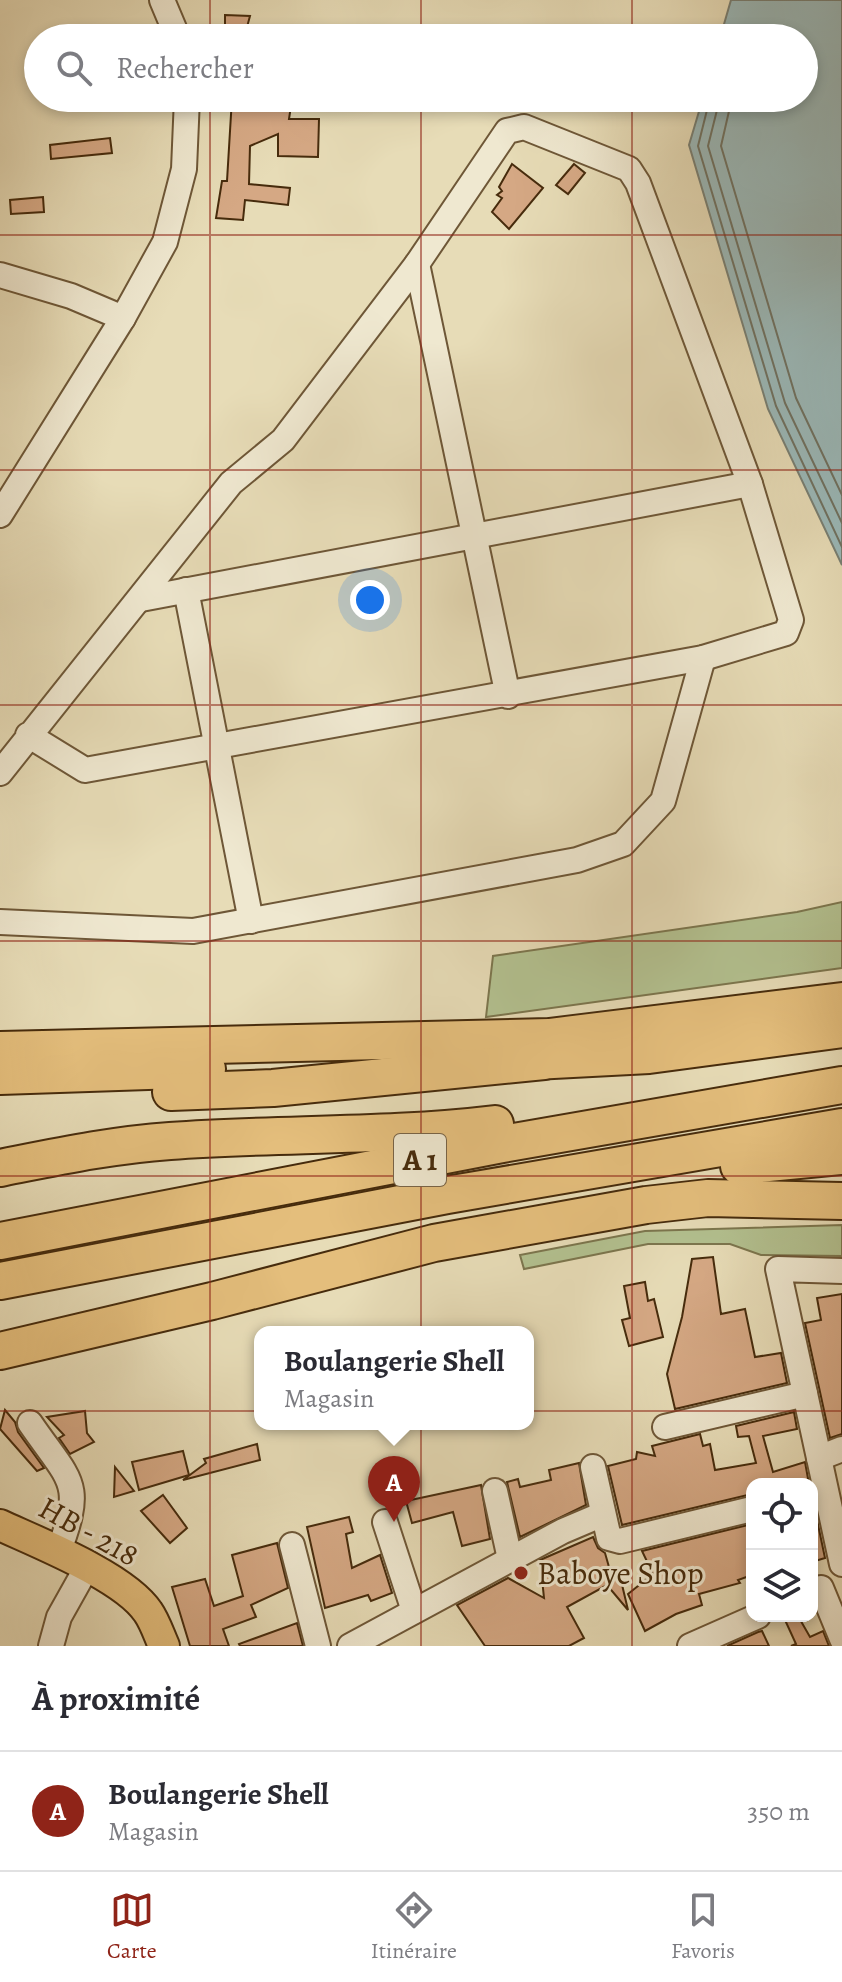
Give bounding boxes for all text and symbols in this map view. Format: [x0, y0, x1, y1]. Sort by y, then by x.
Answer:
search box [24, 24, 818, 112]
icon: search [52, 46, 96, 90]
text: Rechercher [116, 48, 254, 88]
your location [350, 580, 390, 620]
road number: A 1 [394, 1134, 446, 1186]
popup [254, 1326, 534, 1430]
text: Boulangerie Shell [284, 1341, 504, 1381]
text: Magasin [284, 1381, 374, 1416]
pin: A [368, 1456, 420, 1522]
map controls [746, 1478, 818, 1622]
button: locate [746, 1478, 818, 1550]
street label: HB - 218 [31, 1485, 147, 1577]
button: layers [746, 1550, 818, 1622]
place label: Baboye Shop [537, 1551, 704, 1595]
marker: Baboye Shop [512, 1564, 530, 1582]
text: À proximité [32, 1675, 200, 1722]
text: Boulangerie Shell [108, 1774, 329, 1814]
text: A [50, 1794, 66, 1829]
text: 350 m [747, 1794, 810, 1829]
text: Magasin [108, 1814, 199, 1849]
tab: Carte [107, 1888, 157, 1966]
tab: Itinéraire [371, 1888, 457, 1966]
tab: Favoris [671, 1888, 735, 1966]

